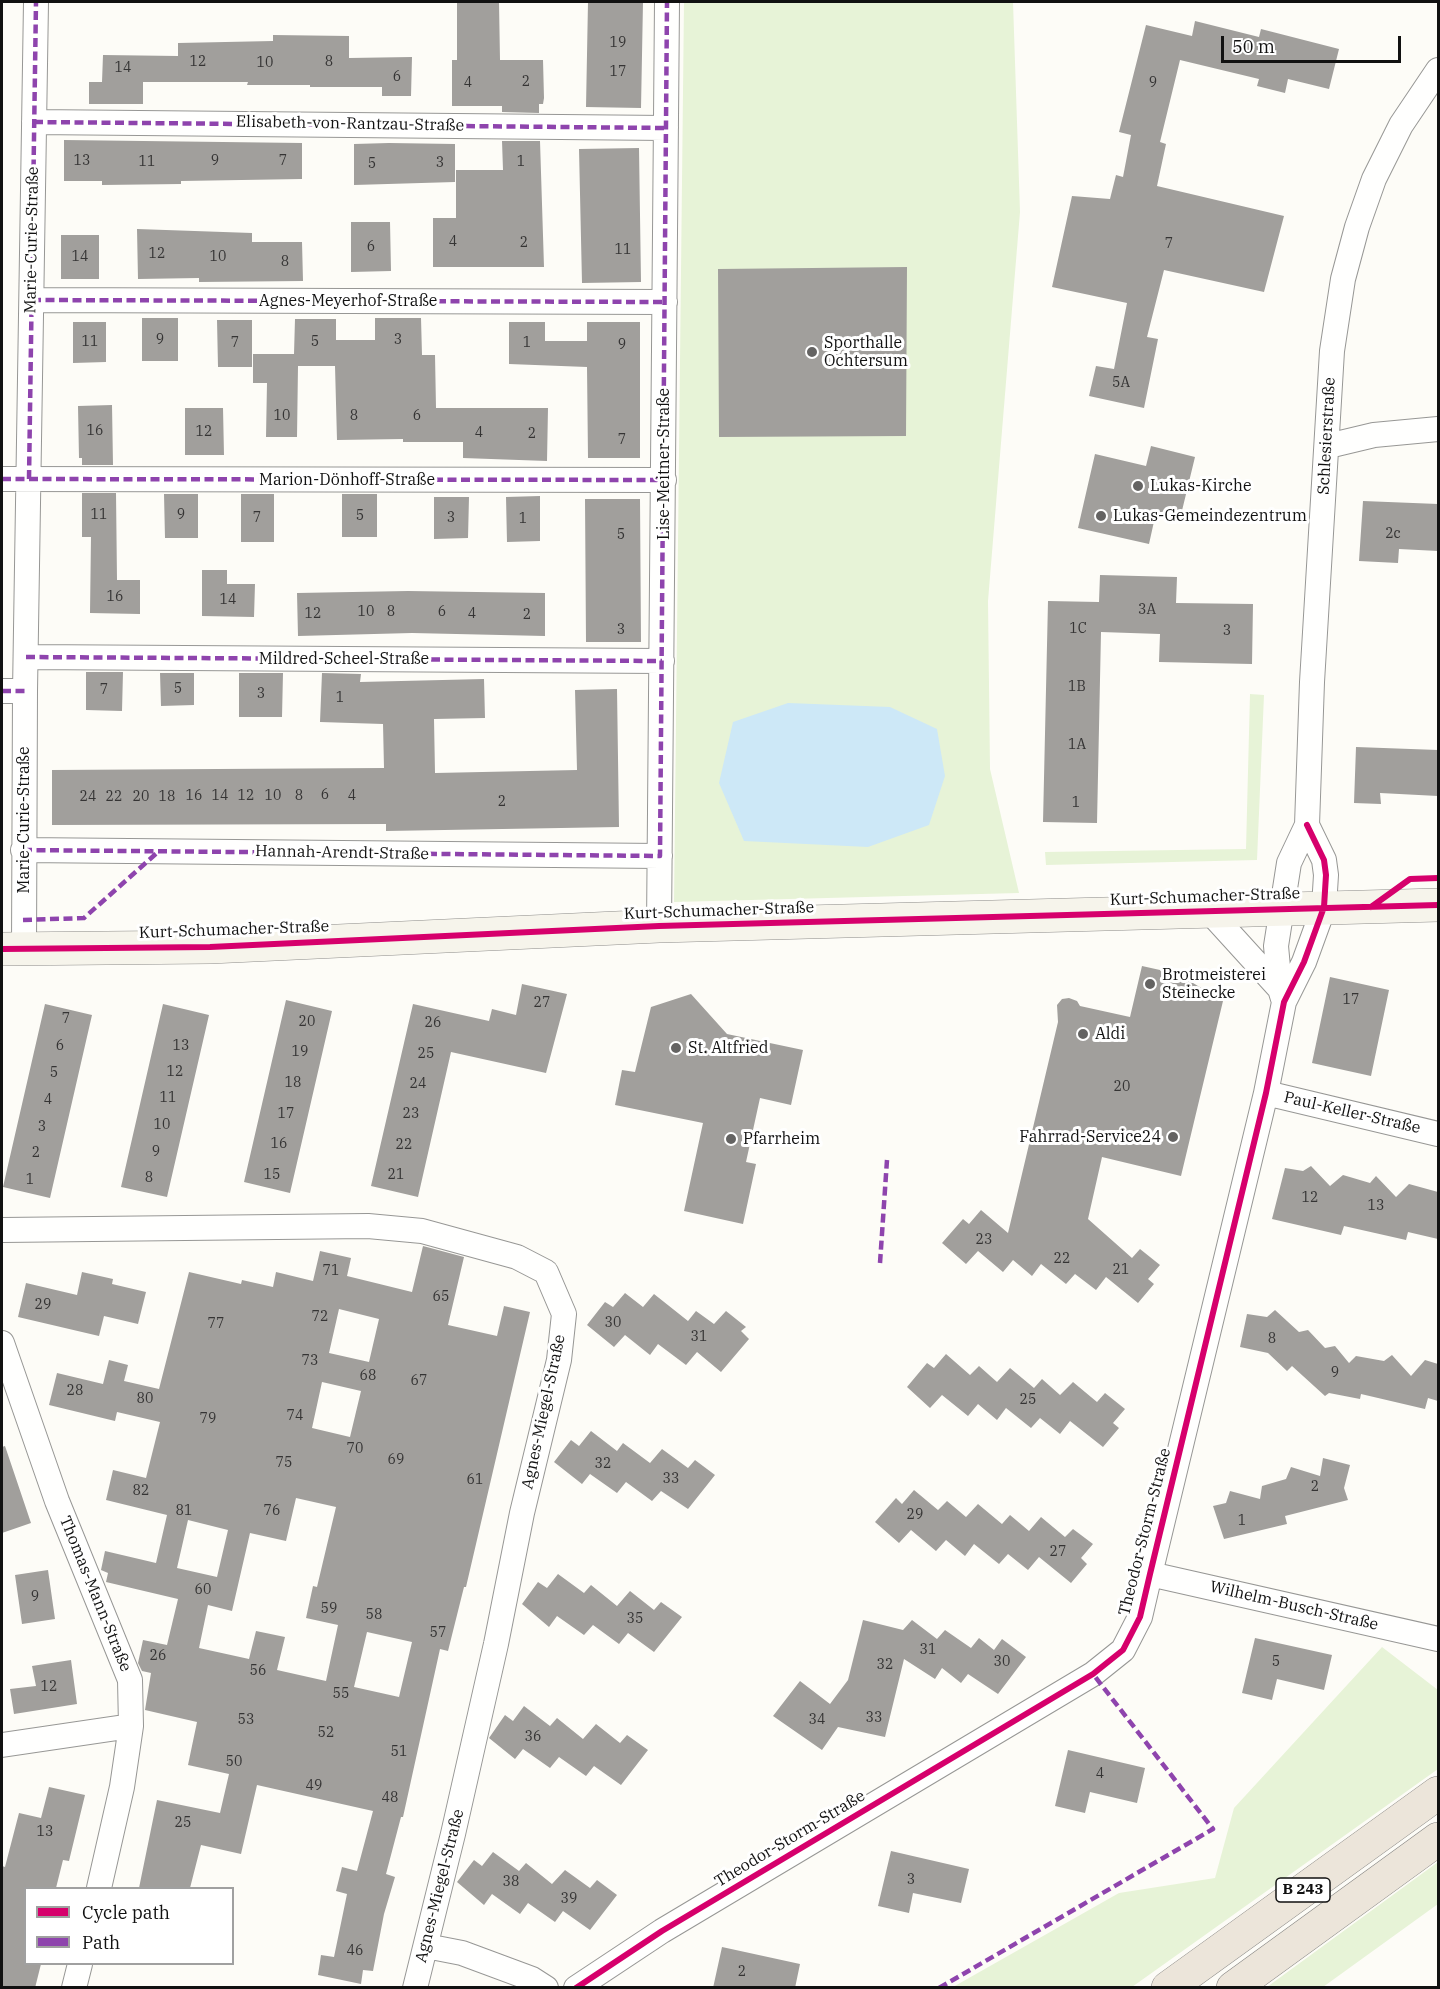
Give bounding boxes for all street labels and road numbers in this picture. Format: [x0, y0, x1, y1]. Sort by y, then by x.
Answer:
street label: Elisabeth-von-Rantzau-Straße [236, 112, 464, 136]
street label: Marie-Curie-Straße [21, 166, 43, 314]
street label: Agnes-Meyerhof-Straße [259, 291, 437, 311]
street label: Schlesierstraße [1314, 377, 1340, 495]
street label: Lise-Meitner-Straße [654, 388, 674, 540]
street label: Marion-Dönhoff-Straße [259, 470, 435, 490]
street label: Mildred-Scheel-Straße [259, 649, 429, 669]
street label: Marie-Curie-Straße [14, 747, 34, 893]
street label: Hannah-Arendt-Straße [255, 842, 429, 864]
street label: Kurt-Schumacher-Straße [1110, 884, 1300, 910]
street label: Kurt-Schumacher-Straße [624, 898, 814, 924]
street label: Kurt-Schumacher-Straße [139, 917, 329, 943]
street label: Paul-Keller-Straße [1282, 1088, 1422, 1138]
street label: Agnes-Miegel-Straße [518, 1333, 570, 1491]
street label: Theodor-Storm-Straße [1115, 1446, 1175, 1618]
street label: Thomas-Mann-Straße [55, 1513, 135, 1675]
street label: Wilhelm-Busch-Straße [1208, 1577, 1380, 1635]
street label: Theodor-Storm-Straße [711, 1786, 869, 1892]
street label: Agnes-Miegel-Straße [412, 1807, 468, 1965]
road number: B 243 [1276, 1878, 1330, 1902]

